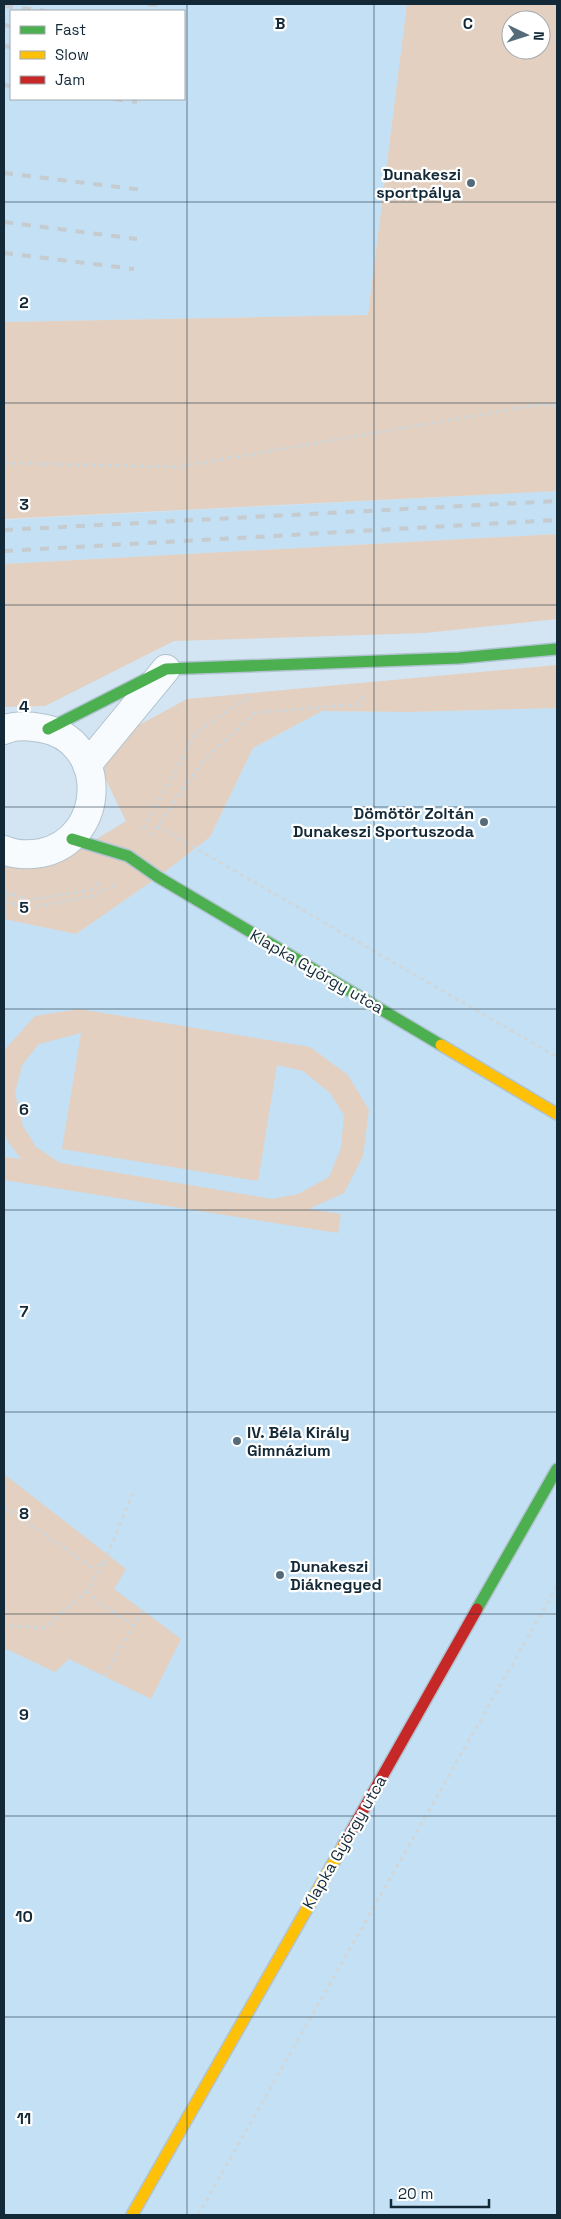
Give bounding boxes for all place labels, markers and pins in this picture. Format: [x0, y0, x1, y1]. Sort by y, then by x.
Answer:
place label: Dunakeszi sportpálya [376, 164, 461, 203]
marker: Dunakeszi sportpálya [465, 177, 477, 189]
place label: Dömötör Zoltán Dunakeszi Sportuszoda [293, 803, 474, 842]
marker: Dömötör Zoltán Dunakeszi Sportuszoda [478, 816, 490, 828]
place label: IV. Béla Király Gimnázium [247, 1422, 350, 1461]
marker: IV. Béla Király Gimnázium [231, 1435, 243, 1447]
place label: Dunakeszi Diáknegyed [290, 1556, 382, 1595]
marker: Dunakeszi Diáknegyed [274, 1569, 286, 1581]

